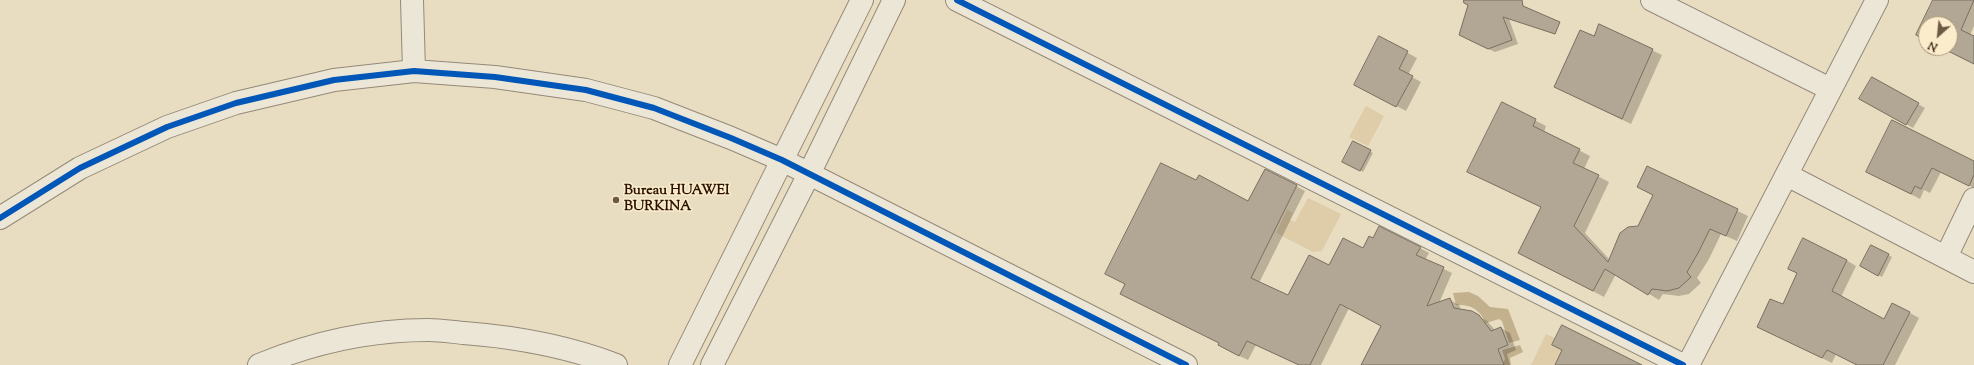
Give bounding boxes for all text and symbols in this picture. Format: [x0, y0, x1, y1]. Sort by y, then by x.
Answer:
north arrow [1918, 16, 1958, 56]
text: N [1925, 37, 1941, 55]
place label: Bureau HUAWEI BURKINA [624, 184, 730, 216]
marker: Bureau HUAWEI BURKINA [611, 195, 621, 205]

